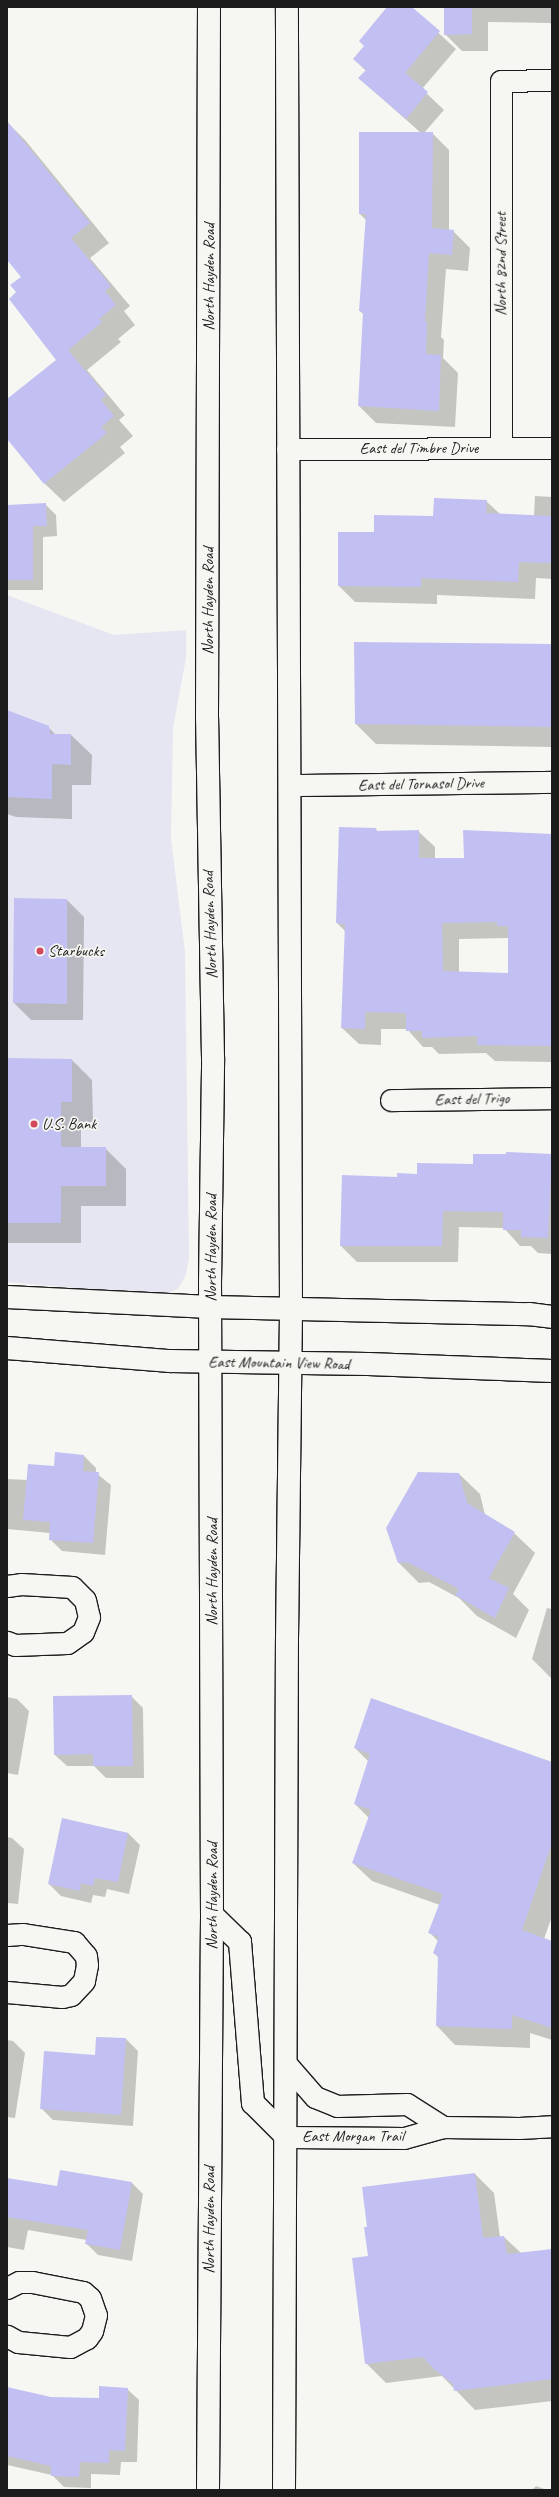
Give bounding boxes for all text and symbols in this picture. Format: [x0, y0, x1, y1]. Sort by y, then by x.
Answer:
street label: North 82nd Street [491, 212, 511, 316]
street label: North Hayden Road [199, 223, 219, 331]
street label: East del Timbre Drive [360, 438, 478, 458]
street label: North Hayden Road [198, 547, 218, 655]
street label: East del Tornasol Drive [358, 773, 484, 795]
street label: North Hayden Road [199, 871, 221, 979]
place label: Starbucks [48, 941, 104, 961]
marker: Starbucks [35, 946, 45, 956]
street label: East del Trigo [435, 1089, 509, 1109]
place label: U.S. Bank [42, 1114, 96, 1134]
marker: U.S. Bank [29, 1119, 39, 1129]
street label: North Hayden Road [201, 1194, 221, 1302]
street label: East Mountain View Road [208, 1352, 350, 1374]
street label: North Hayden Road [202, 1518, 222, 1626]
street label: North Hayden Road [202, 1842, 222, 1950]
street label: East Morgan Trail [303, 2126, 403, 2146]
street label: North Hayden Road [199, 2166, 219, 2274]

